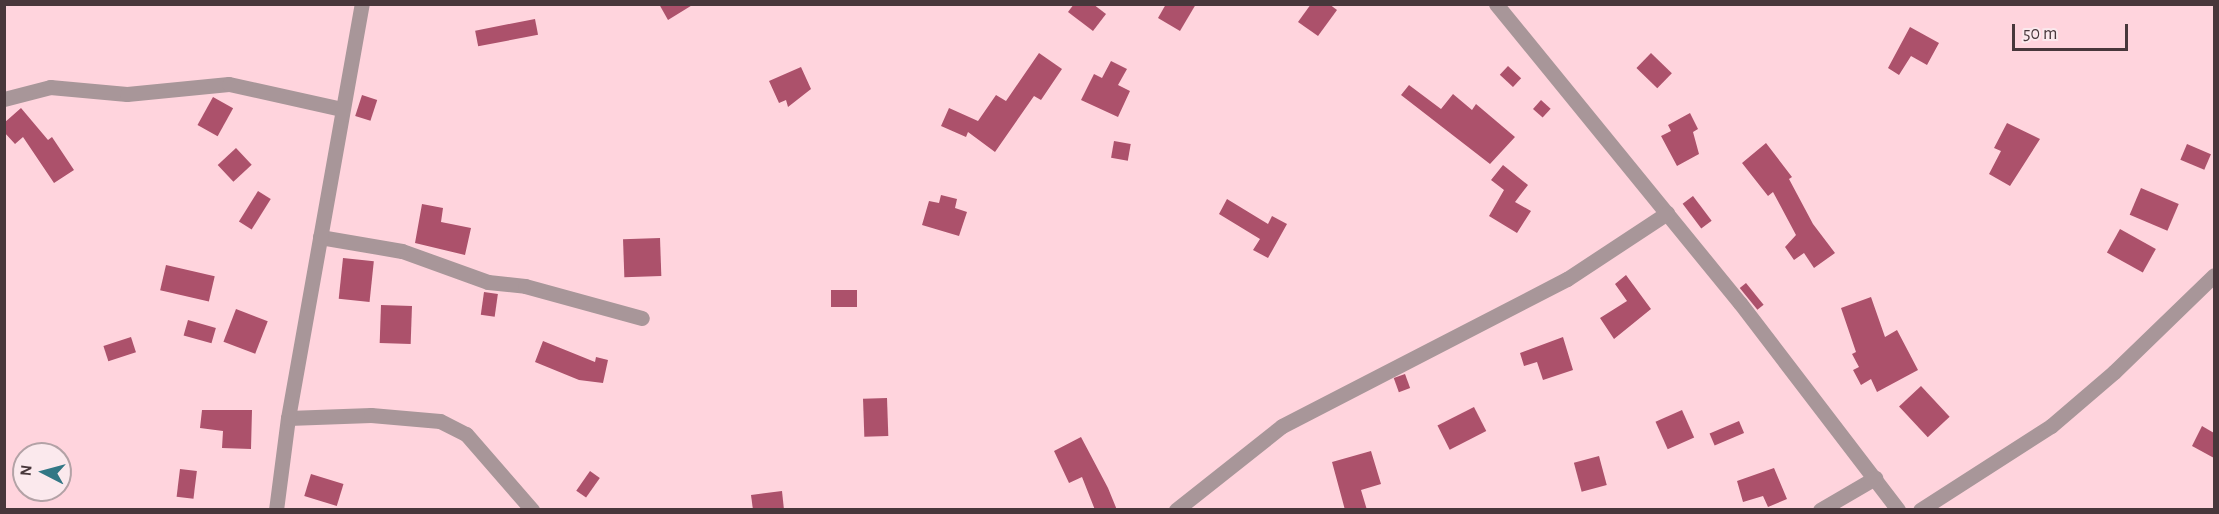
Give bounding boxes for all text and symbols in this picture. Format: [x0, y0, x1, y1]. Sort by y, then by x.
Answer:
scale bar [2015, 12, 2130, 50]
text: 50 m [2023, 25, 2057, 43]
north arrow [12, 442, 72, 502]
text: N [18, 464, 35, 477]

